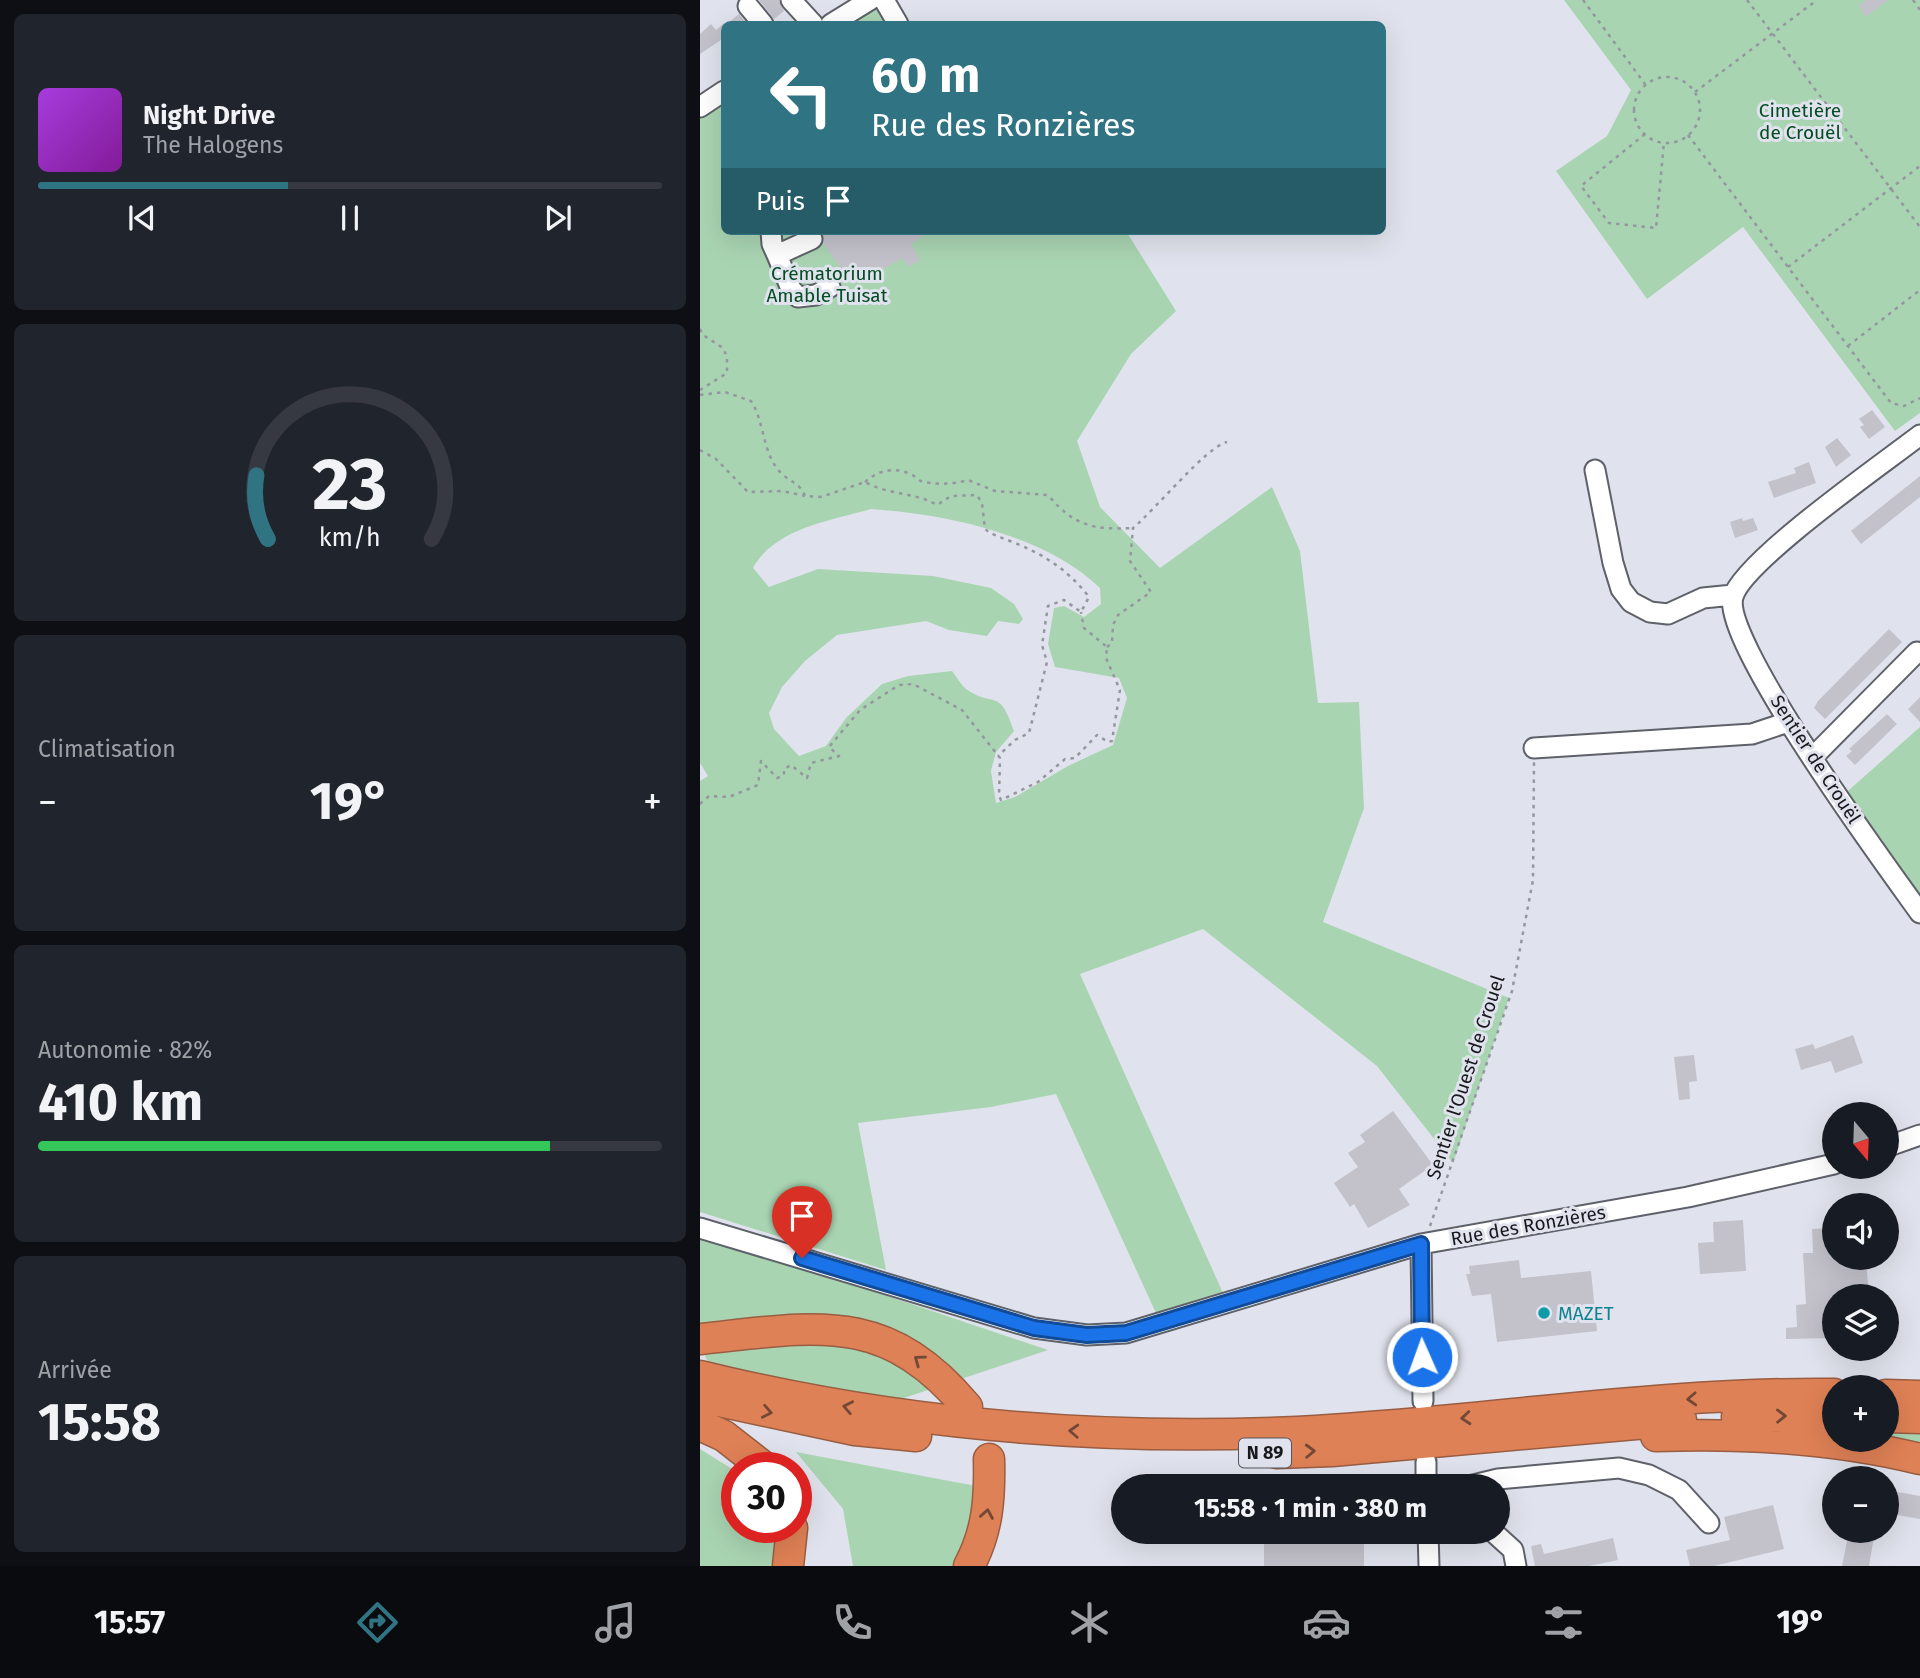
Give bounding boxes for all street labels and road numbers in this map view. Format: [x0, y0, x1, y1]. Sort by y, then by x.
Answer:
street label: Sentier de Crouël [1765, 691, 1866, 828]
street label: Sentier l'Ouest de Crouel [1422, 972, 1510, 1182]
street label: Rue des Ronzières [1449, 1201, 1608, 1250]
road number: N 89 [1239, 1438, 1291, 1468]

